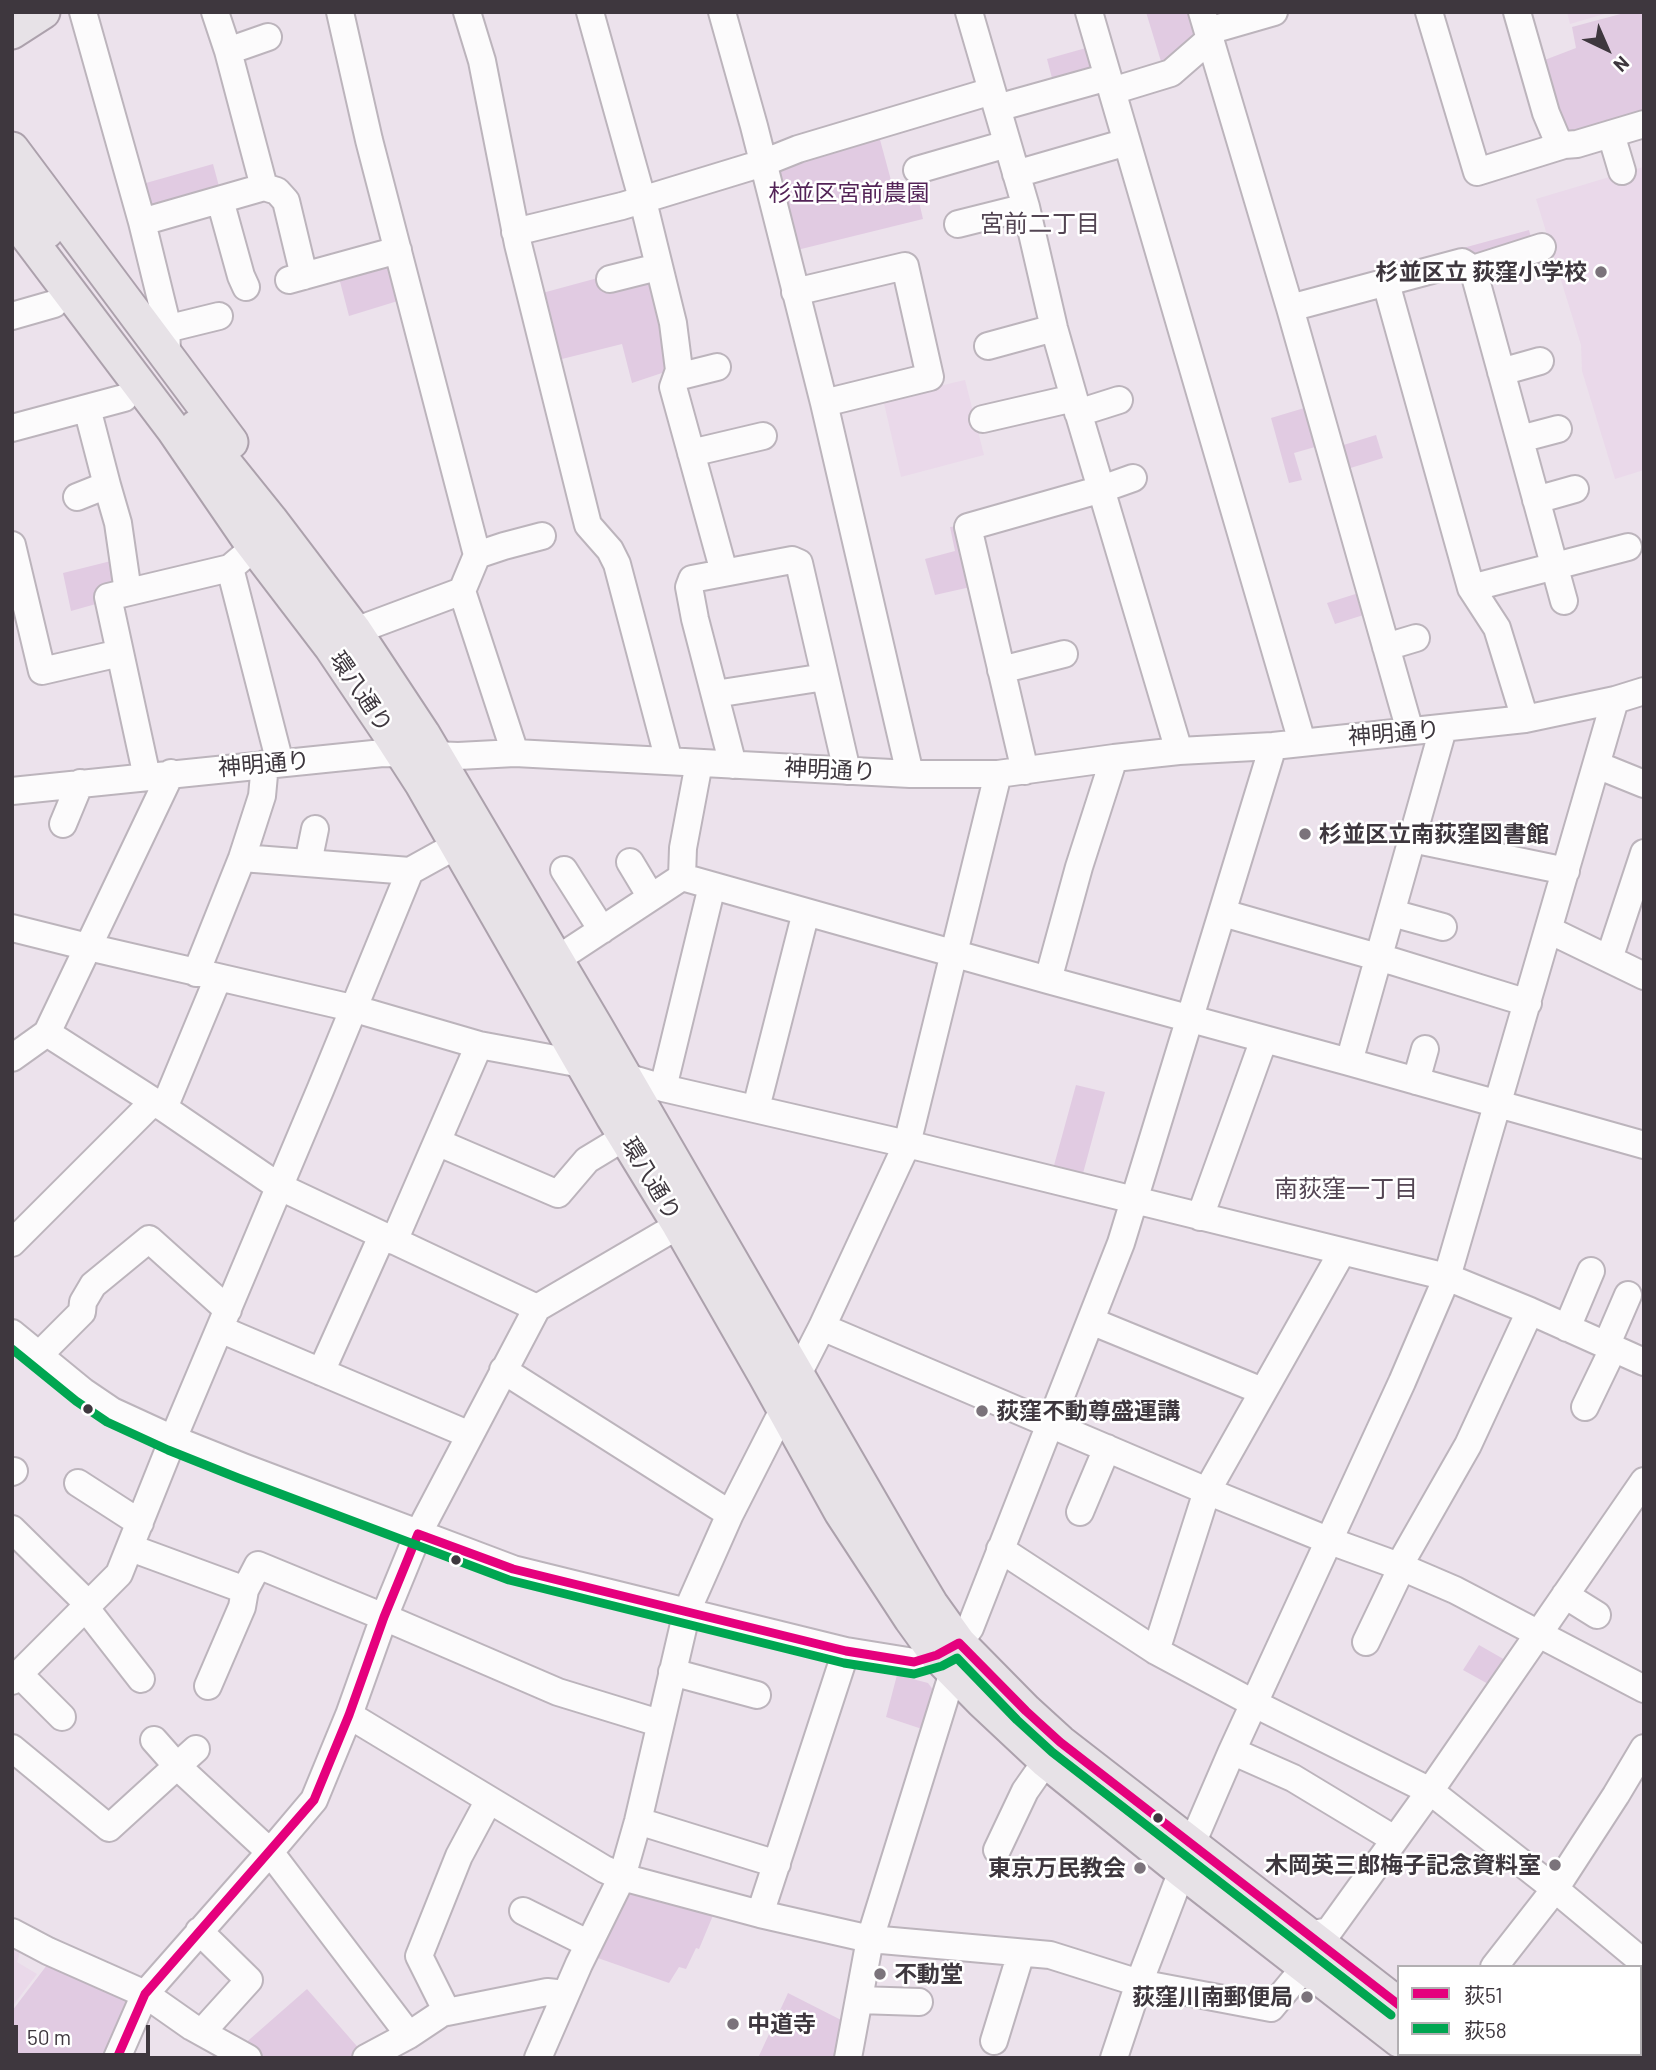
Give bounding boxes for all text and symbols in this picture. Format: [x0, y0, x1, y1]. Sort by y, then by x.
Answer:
north arrow [1572, 14, 1642, 84]
text: N [1609, 52, 1634, 77]
park label: 杉並区宮前農園 [769, 179, 929, 207]
district label: 宮前二丁目 [980, 210, 1100, 238]
place label: 杉並区立 荻窪小学校 [1375, 258, 1587, 286]
marker: 杉並区立 荻窪小学校 [1593, 264, 1609, 280]
street label: 環八通り [324, 646, 398, 738]
street label: 神明通り [1347, 715, 1441, 751]
street label: 神明通り [217, 746, 311, 782]
street label: 神明通り [783, 754, 877, 786]
place label: 杉並区立南荻窪図書館 [1319, 820, 1549, 848]
marker: 杉並区立南荻窪図書館 [1297, 826, 1313, 842]
street label: 環八通り [615, 1132, 687, 1226]
district label: 南荻窪一丁目 [1274, 1175, 1418, 1203]
place label: 荻窪不動尊盛運講 [996, 1397, 1180, 1425]
unlabelled marker [81, 1402, 95, 1416]
marker: 荻窪不動尊盛運講 [974, 1403, 990, 1419]
unlabelled marker [449, 1553, 463, 1567]
unlabelled marker [1151, 1811, 1165, 1825]
place label: 木岡英三郎梅子記念資料室 [1265, 1851, 1541, 1879]
place label: 東京万民教会 [988, 1854, 1126, 1882]
marker: 木岡英三郎梅子記念資料室 [1547, 1857, 1563, 1873]
marker: 東京万民教会 [1132, 1860, 1148, 1876]
place label: 不動堂 [894, 1960, 963, 1988]
legend [1397, 1965, 1642, 2056]
marker: 不動堂 [872, 1966, 888, 1982]
text: 荻51 [1464, 1982, 1503, 2007]
place label: 荻窪川南郵便局 [1132, 1983, 1293, 2011]
marker: 荻窪川南郵便局 [1299, 1989, 1315, 2005]
scale bar [18, 2010, 154, 2054]
place label: 中道寺 [747, 2010, 816, 2038]
marker: 中道寺 [725, 2016, 741, 2032]
text: 荻58 [1464, 2017, 1507, 2042]
text: 50 m [27, 2024, 71, 2049]

